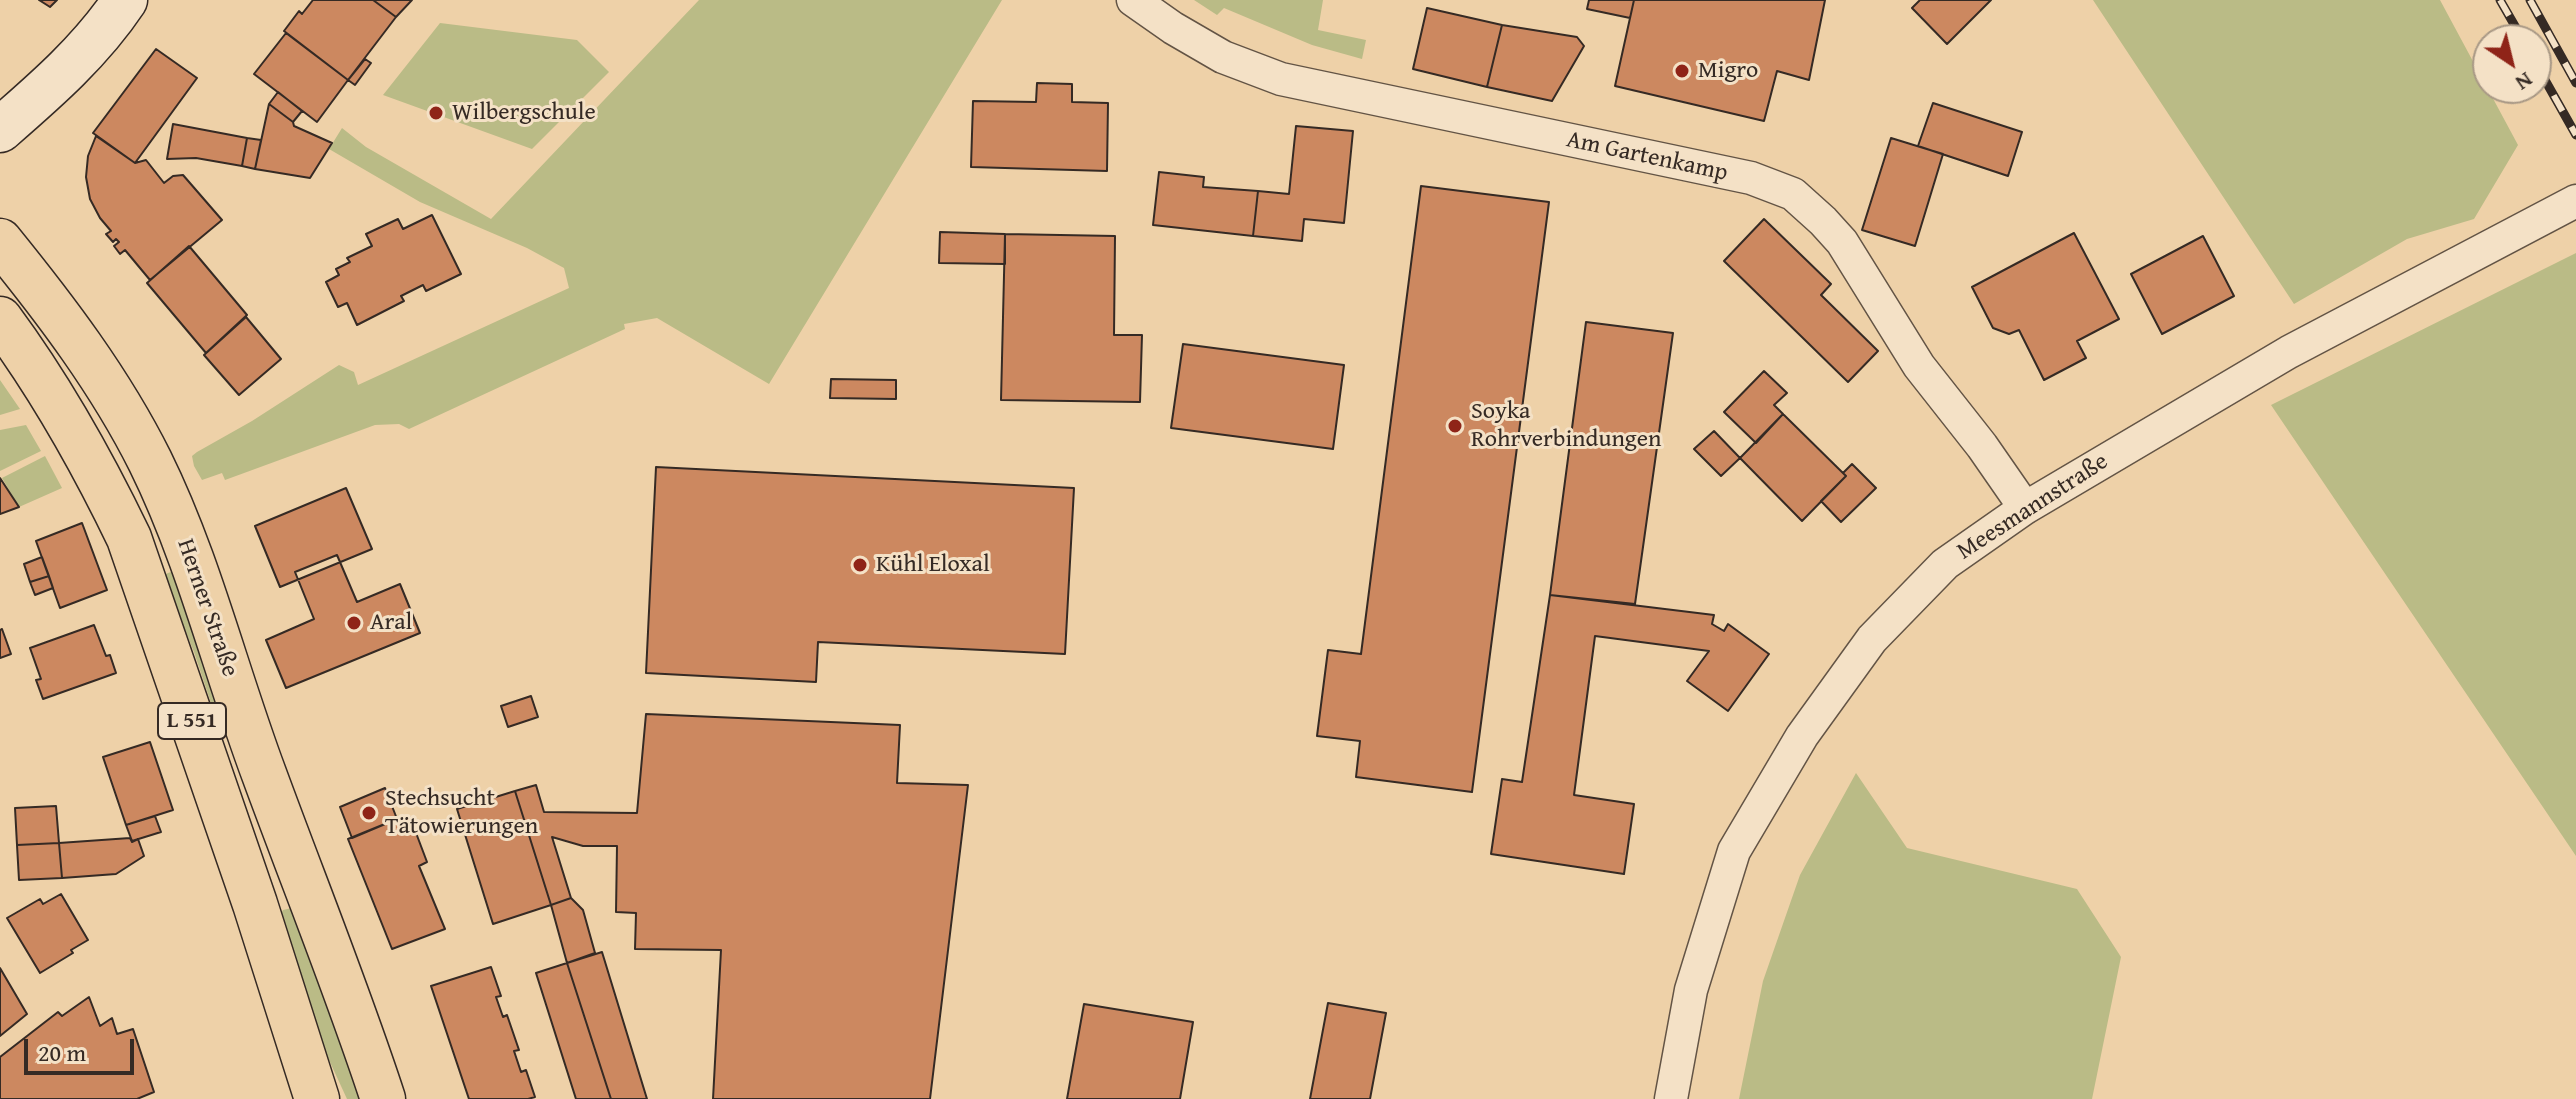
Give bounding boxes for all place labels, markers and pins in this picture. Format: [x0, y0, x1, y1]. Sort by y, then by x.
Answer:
place label: Migro [1698, 57, 1758, 85]
marker: Migro [1673, 62, 1691, 80]
place label: Wilbergschule [452, 99, 596, 127]
marker: Wilbergschule [427, 104, 445, 122]
place label: Soyka Rohrverbindungen [1471, 398, 1662, 454]
marker: Soyka Rohrverbindungen [1446, 417, 1464, 435]
place label: Kühl Eloxal [876, 551, 990, 579]
marker: Kühl Eloxal [851, 556, 869, 574]
place label: Aral [370, 609, 412, 637]
marker: Aral [345, 614, 363, 632]
place label: Stechsucht Tätowierungen [385, 785, 538, 841]
marker: Stechsucht Tätowierungen [360, 804, 378, 822]

